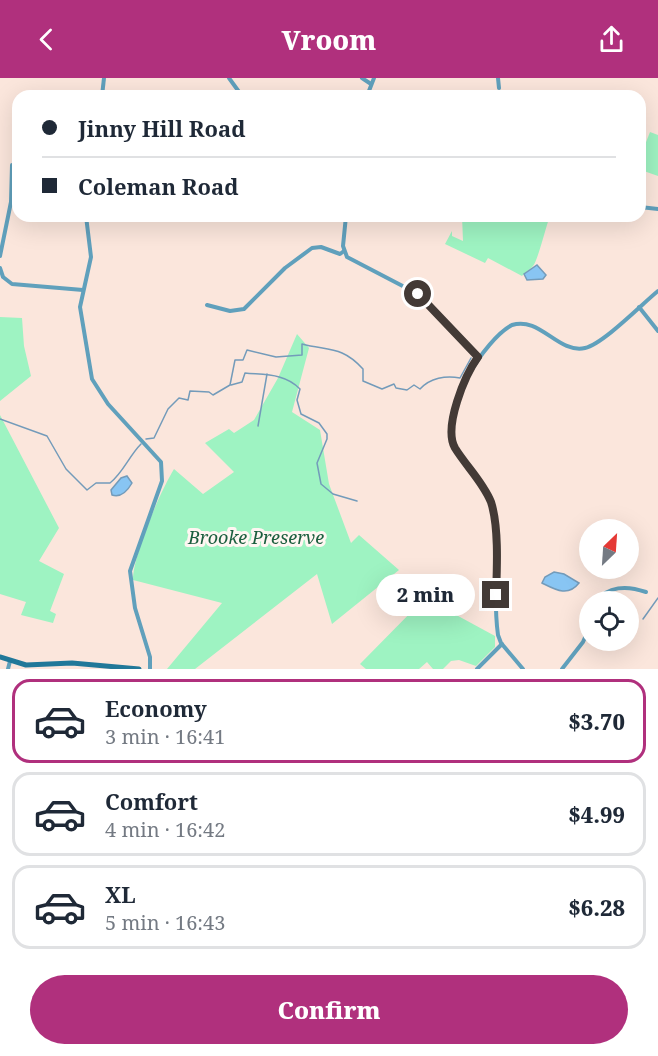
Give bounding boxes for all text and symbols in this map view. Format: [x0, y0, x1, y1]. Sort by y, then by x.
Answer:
text: Vroom [282, 21, 376, 58]
icon: back [30, 23, 63, 56]
icon: share [595, 23, 628, 56]
text: Jinny Hill Road [78, 113, 245, 143]
text: Coleman Road [78, 171, 239, 201]
route start [404, 280, 431, 307]
north arrow [579, 519, 639, 579]
map controls [579, 519, 639, 651]
park label: Brooke Preserve [187, 525, 324, 549]
callout: 2 min [376, 574, 475, 616]
text: 2 min [397, 581, 454, 608]
route end [482, 581, 509, 608]
button: locate [579, 591, 639, 651]
text: Economy [105, 693, 207, 723]
icon: car [33, 694, 87, 748]
text: $3.70 [568, 706, 625, 736]
text: 3 min · 16:41 [105, 723, 225, 750]
text: Comfort [105, 786, 198, 816]
icon: car [33, 787, 87, 841]
text: $4.99 [568, 799, 625, 829]
text: 4 min · 16:42 [105, 816, 225, 843]
text: XL [105, 879, 136, 909]
icon: car [33, 880, 87, 934]
text: $6.28 [568, 892, 625, 922]
text: 5 min · 16:43 [105, 909, 225, 936]
button: Confirm [30, 975, 628, 1044]

